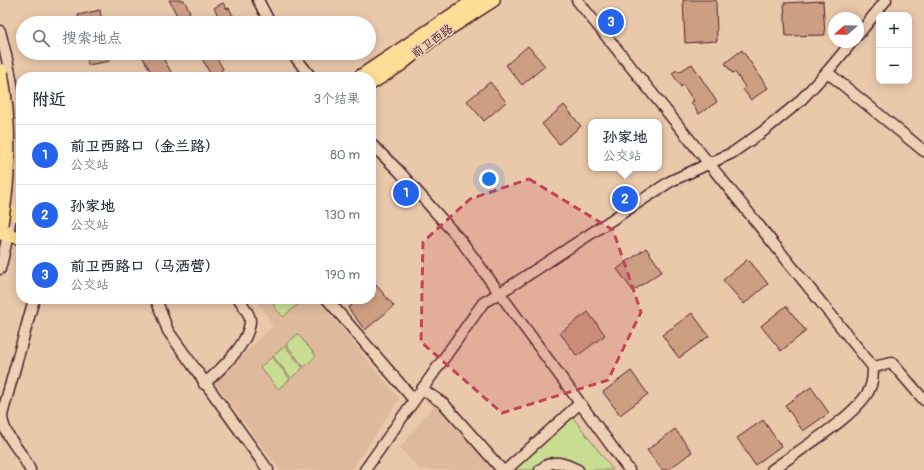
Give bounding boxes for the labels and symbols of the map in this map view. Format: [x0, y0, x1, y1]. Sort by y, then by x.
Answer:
pin: 3 [598, 7, 624, 37]
north arrow [828, 12, 864, 48]
street label: 前卫西路 [408, 21, 456, 62]
your location [479, 169, 499, 189]
pin: 1 [393, 178, 419, 208]
pin: 2 [612, 184, 638, 214]

